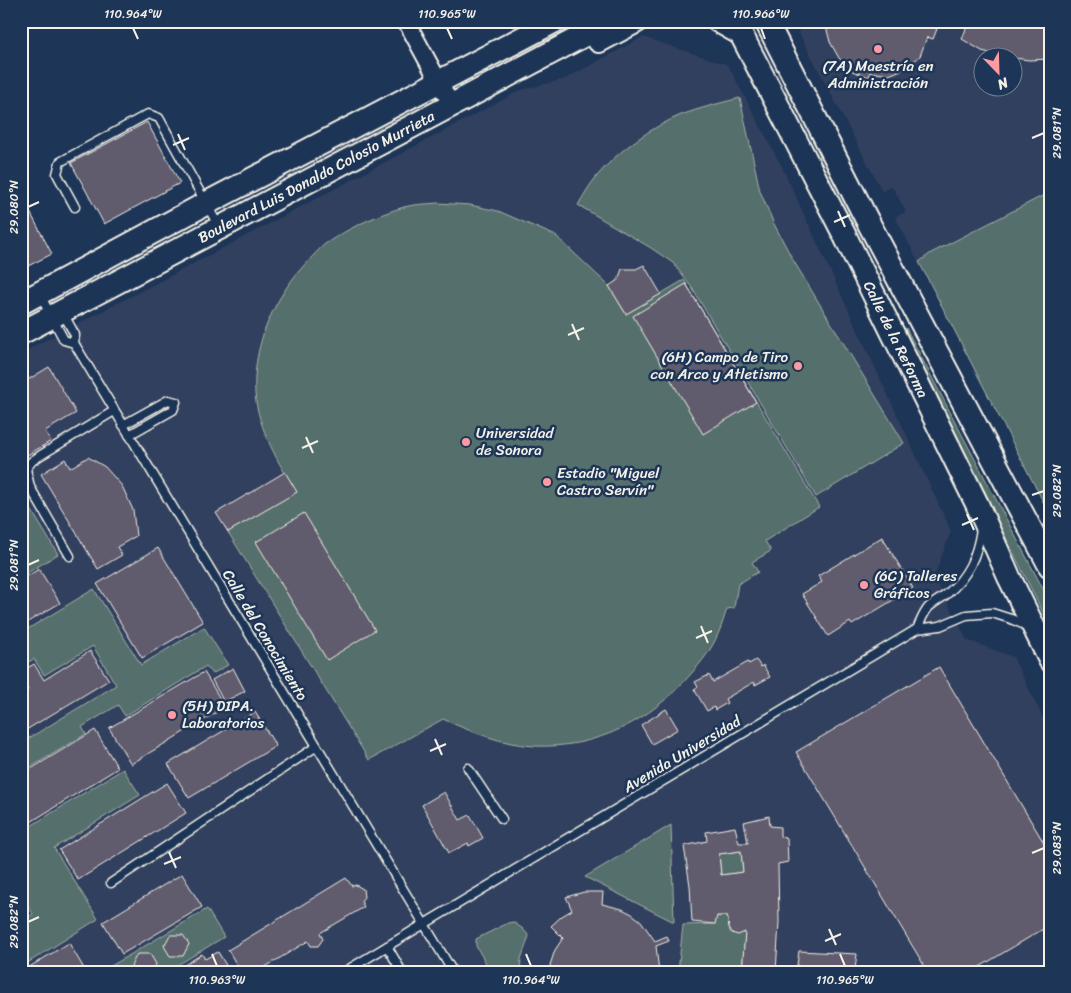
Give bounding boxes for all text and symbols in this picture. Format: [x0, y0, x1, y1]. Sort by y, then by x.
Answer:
text: 110.964°W [104, 3, 163, 25]
text: 110.965°W [418, 3, 476, 25]
text: 110.966°W [733, 3, 790, 25]
marker: (7A) Maestría en Administración [872, 43, 884, 55]
north arrow [974, 48, 1024, 98]
place label: (7A) Maestría en Administración [822, 53, 934, 96]
text: N [993, 70, 1013, 97]
street label: Boulevard Luis Donaldo Colosio Murrieta [193, 103, 440, 250]
text: 29.081°N [1046, 107, 1068, 159]
text: 29.080°N [3, 179, 25, 234]
street label: Calle de la Reforma [856, 276, 936, 403]
place label: (6H) Campo de Tiro con Arco y Atletismo [651, 344, 789, 387]
marker: (6H) Campo de Tiro con Arco y Atletismo [792, 360, 804, 372]
place label: Universidad de Sonora [476, 420, 554, 463]
marker: Universidad de Sonora [460, 436, 472, 448]
place label: Estadio "Miguel Castro Servín" [557, 460, 660, 503]
text: 29.082°N [1046, 464, 1068, 518]
marker: Estadio "Miguel Castro Servín" [541, 476, 553, 488]
text: 29.081°N [3, 539, 25, 591]
place label: (6C) Talleres Gráficos [874, 563, 957, 606]
street label: Calle del Conocimiento [215, 564, 315, 706]
marker: (6C) Talleres Gráficos [858, 579, 870, 591]
place label: (5H) DIPA. Laboratorios [182, 693, 264, 736]
street label: Avenida Universidad [617, 708, 747, 800]
marker: (5H) DIPA. Laboratorios [166, 709, 178, 721]
text: 29.083°N [1046, 821, 1068, 874]
text: 29.082°N [3, 895, 25, 949]
text: 110.963°W [189, 969, 246, 991]
text: 110.964°W [502, 969, 561, 991]
text: 110.965°W [816, 969, 874, 991]

